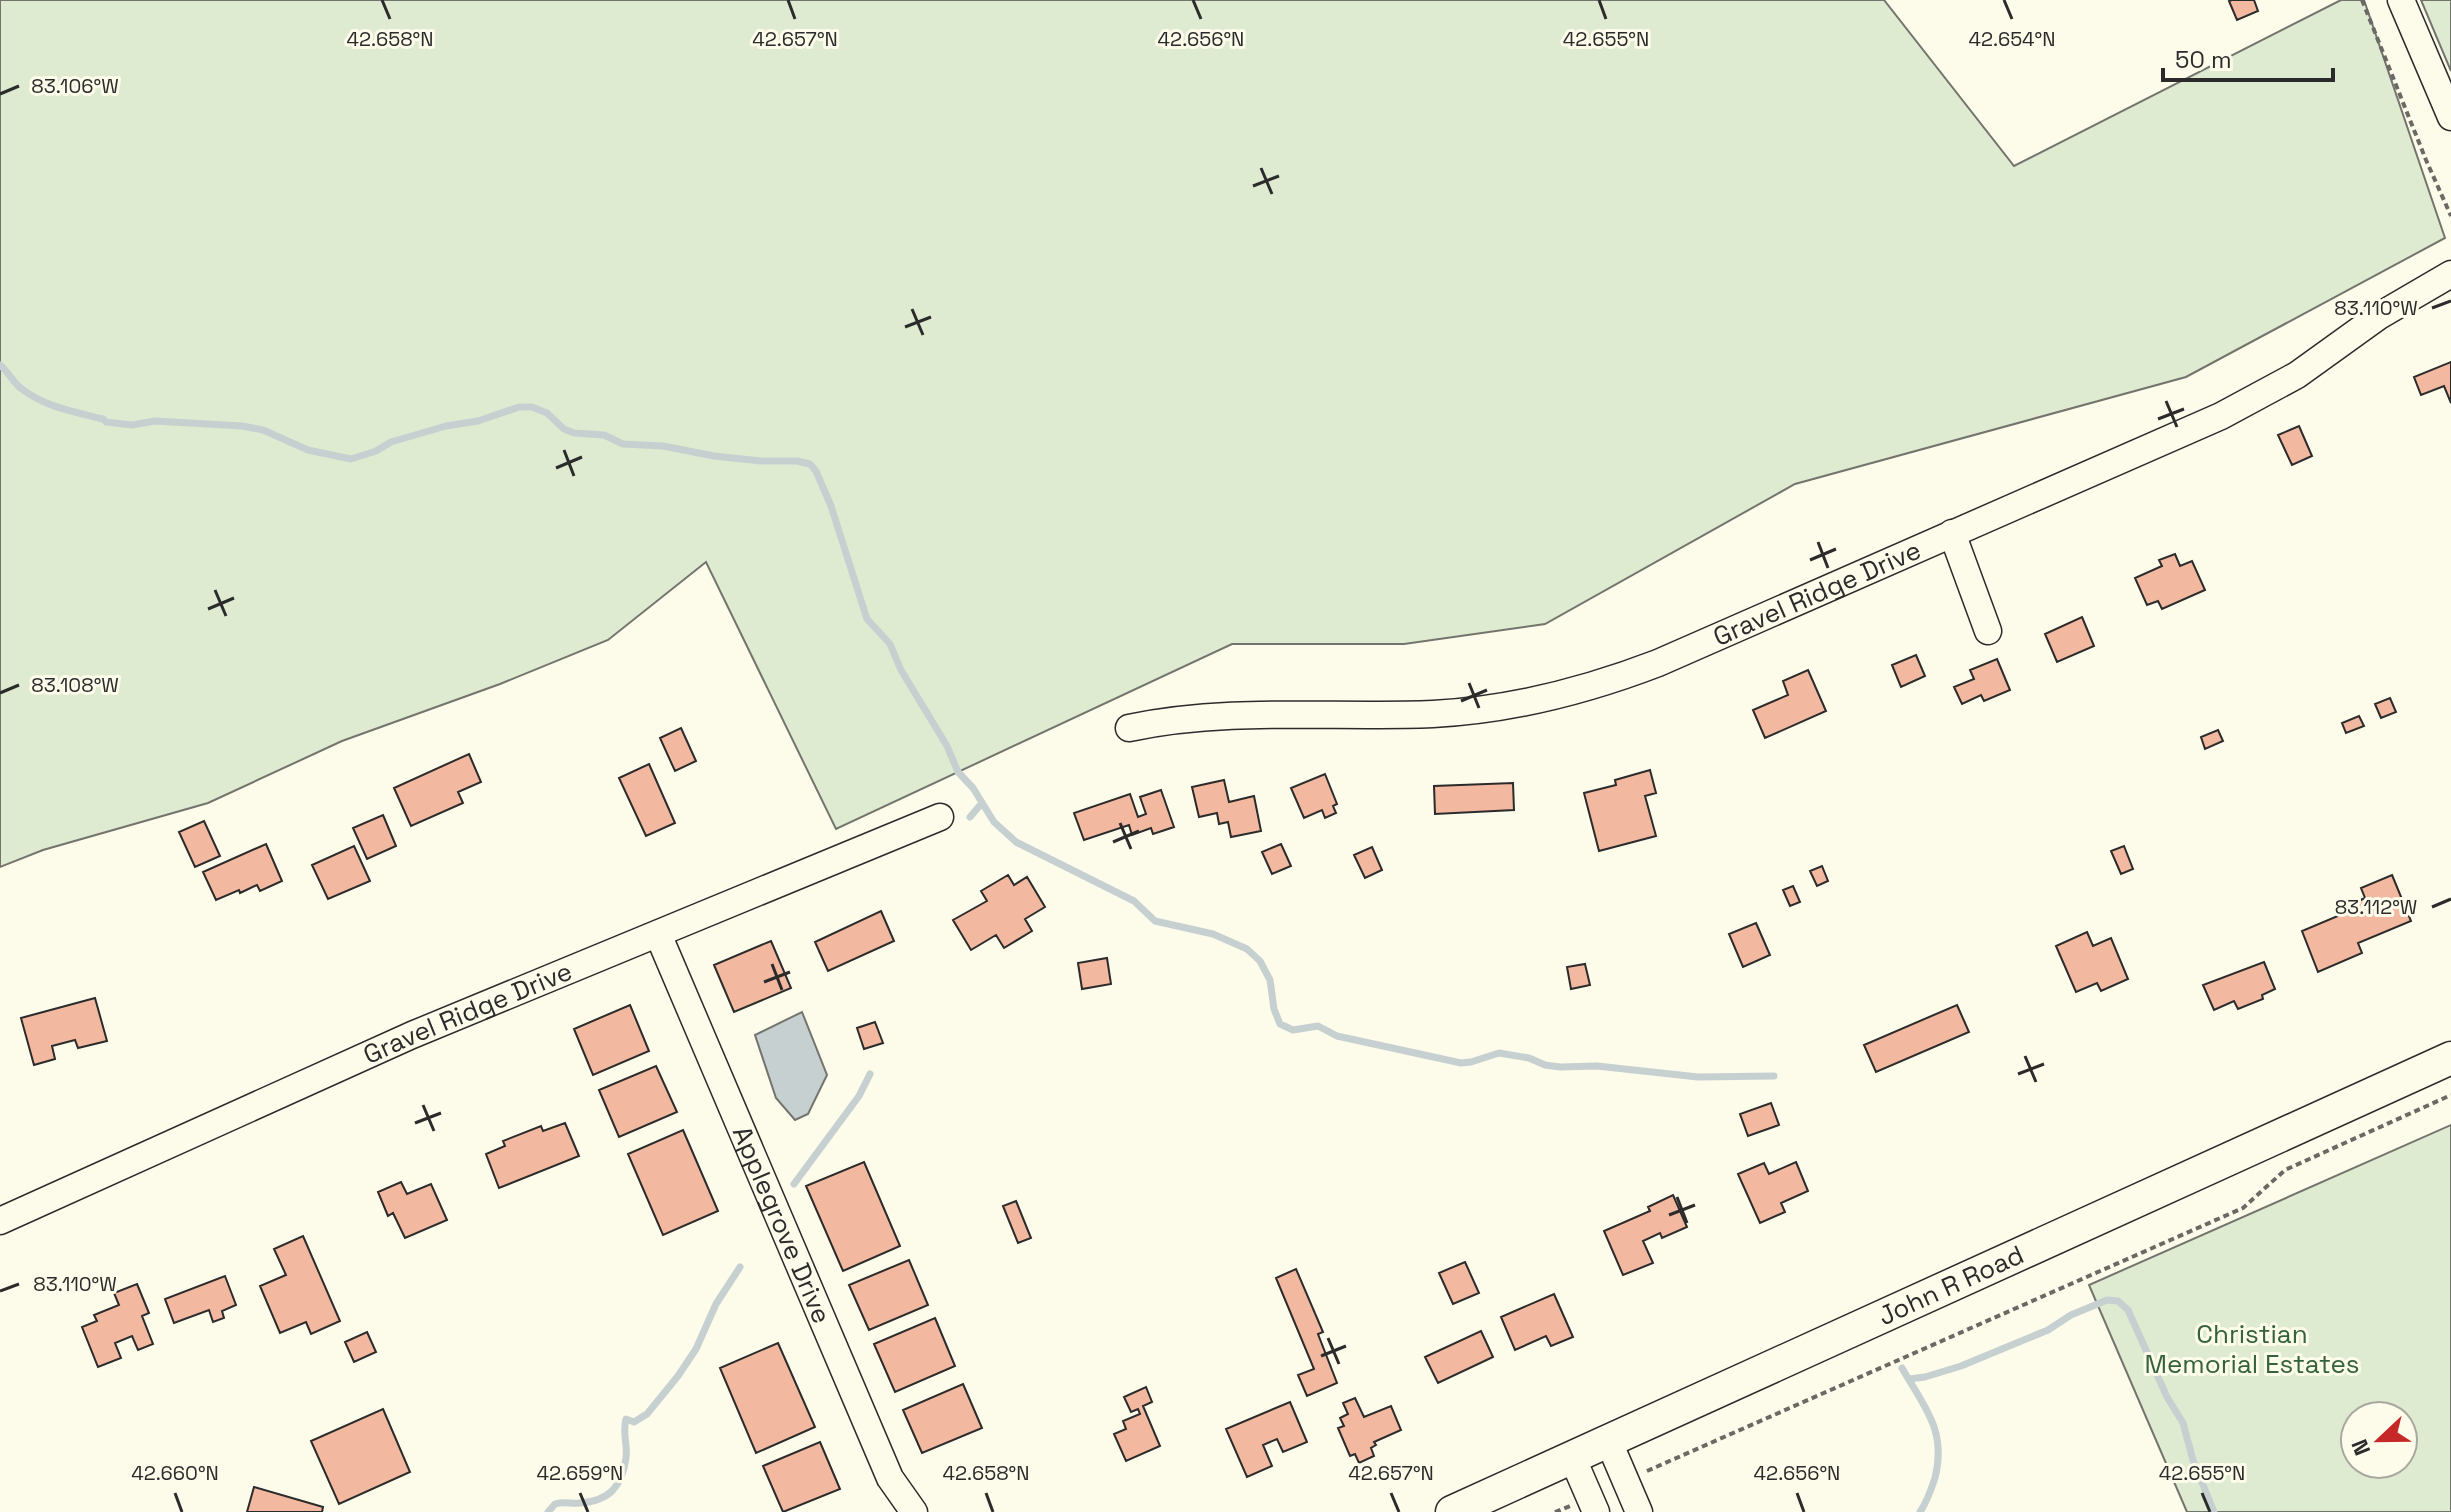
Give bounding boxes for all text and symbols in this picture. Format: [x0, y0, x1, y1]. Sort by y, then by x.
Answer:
text: 42.658°N [346, 26, 434, 52]
text: 42.657°N [752, 26, 838, 52]
text: 42.656°N [1158, 26, 1244, 52]
text: 42.655°N [1563, 26, 1649, 52]
text: 42.654°N [1968, 26, 2056, 52]
scale bar [2163, 32, 2333, 82]
text: 50 m [2175, 44, 2232, 75]
text: 83.106°W [31, 73, 119, 99]
text: 83.110°W [2334, 295, 2418, 321]
street label: Gravel Ridge Drive [1708, 533, 1926, 654]
text: 83.108°W [31, 672, 119, 698]
text: 83.112°W [2335, 894, 2417, 920]
street label: Gravel Ridge Drive [358, 954, 577, 1072]
street label: Applegrove Drive [725, 1121, 839, 1328]
street label: John R Road [1873, 1237, 2029, 1333]
text: 83.110°W [33, 1271, 117, 1297]
park label: Christian Memorial Estates [2144, 1317, 2360, 1381]
north arrow [2339, 1400, 2419, 1480]
text: N [2345, 1435, 2376, 1460]
text: 42.660°N [131, 1460, 219, 1486]
text: 42.659°N [537, 1460, 623, 1486]
text: 42.658°N [942, 1460, 1030, 1486]
text: 42.657°N [1348, 1460, 1434, 1486]
text: 42.656°N [1754, 1460, 1840, 1486]
text: 42.655°N [2159, 1460, 2245, 1486]

